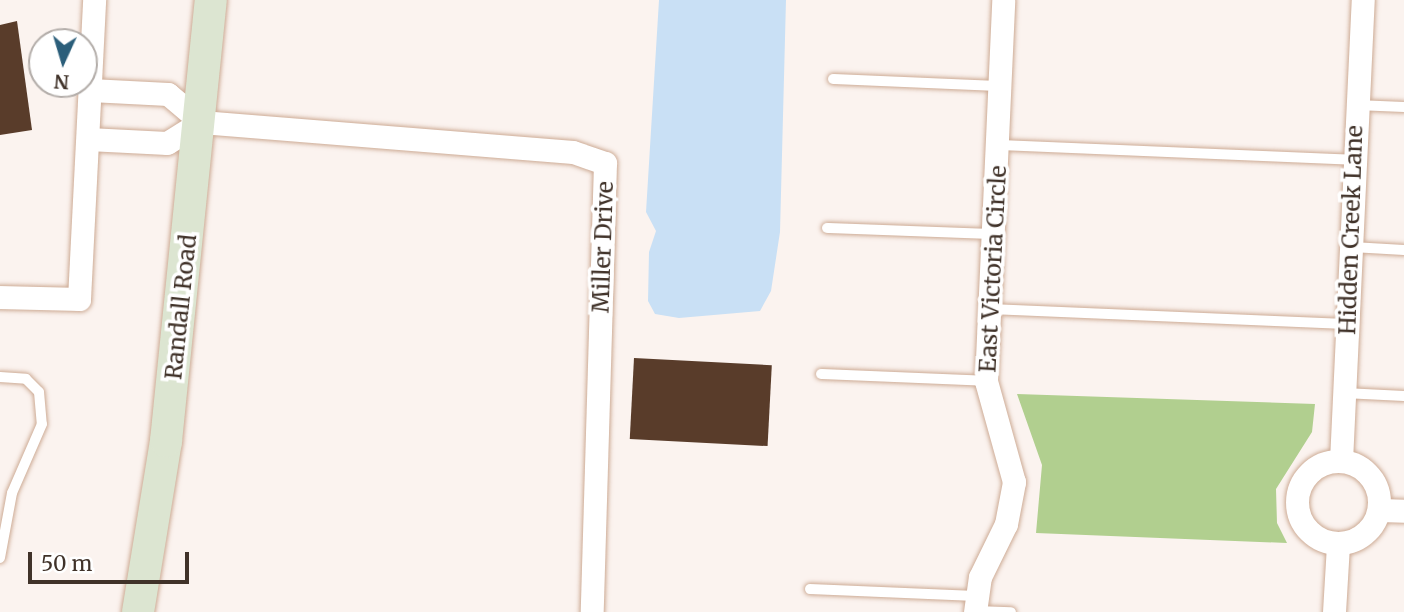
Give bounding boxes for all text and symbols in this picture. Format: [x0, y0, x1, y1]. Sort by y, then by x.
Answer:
north arrow [28, 28, 98, 98]
text: N [53, 69, 70, 94]
street label: Hidden Creek Lane [1334, 125, 1368, 335]
street label: East Victoria Circle [974, 165, 1012, 373]
street label: Miller Drive [587, 181, 619, 313]
street label: Randall Road [160, 233, 202, 381]
scale bar [32, 538, 192, 582]
text: 50 m [41, 550, 92, 577]

